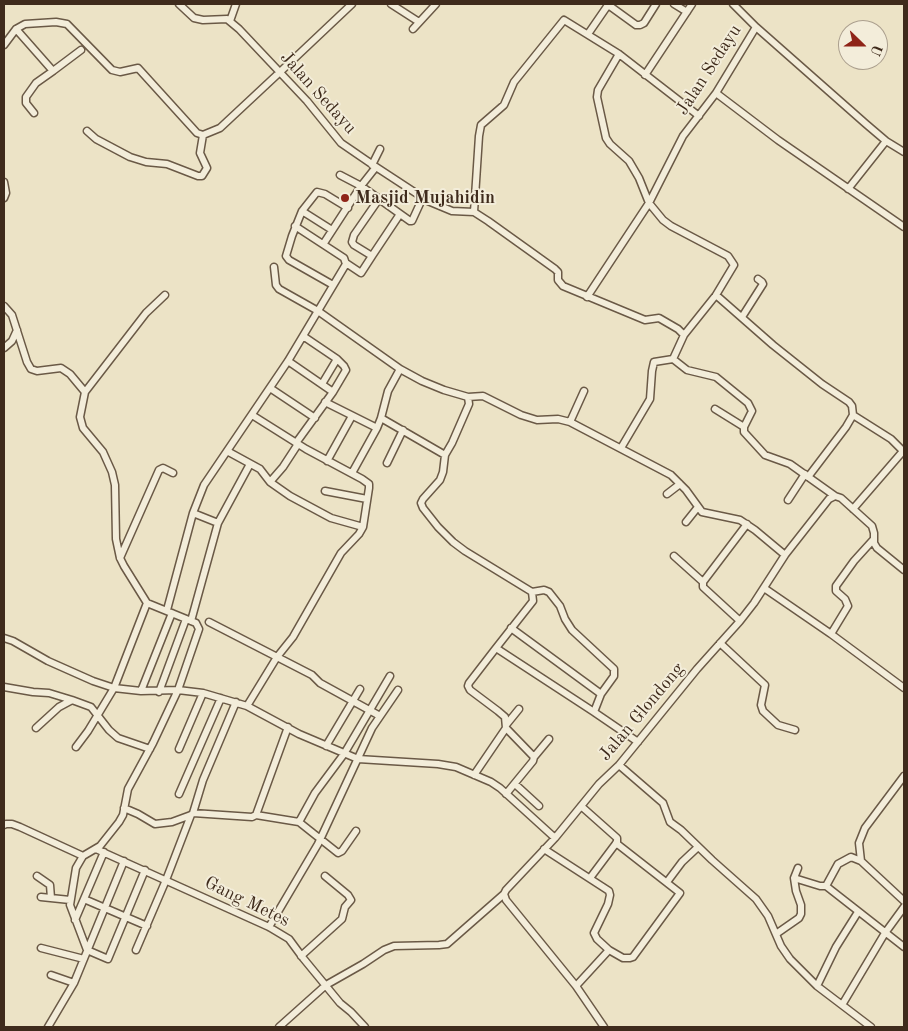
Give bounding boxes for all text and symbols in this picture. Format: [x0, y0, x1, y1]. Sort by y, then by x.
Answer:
north arrow [838, 20, 888, 70]
street label: Jalan Sedayu [672, 21, 746, 119]
text: U [867, 42, 885, 58]
street label: Jalan Sedayu [275, 47, 361, 139]
place label: Masjid Mujahidin [355, 187, 495, 209]
marker: Masjid Mujahidin [339, 192, 351, 204]
street label: Jalan Glondong [595, 659, 689, 765]
street label: Gang Metes [201, 872, 293, 932]

